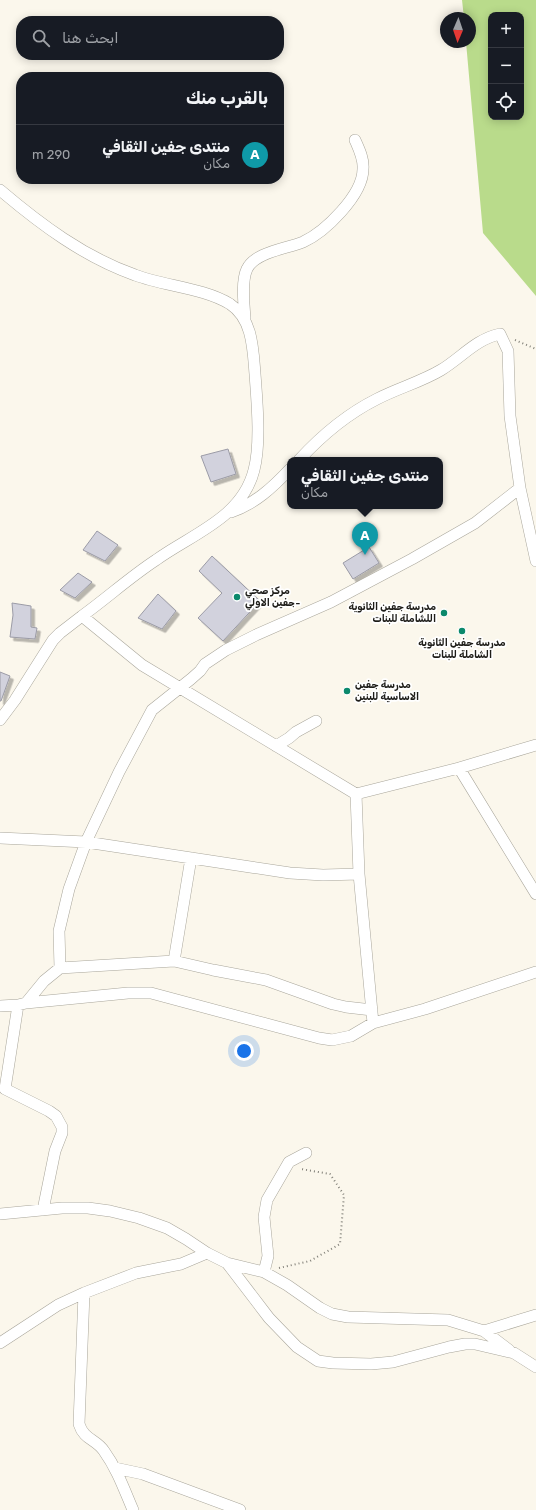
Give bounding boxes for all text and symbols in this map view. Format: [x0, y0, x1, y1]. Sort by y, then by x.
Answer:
north arrow [440, 12, 476, 48]
map controls [488, 12, 524, 120]
button: + [488, 12, 524, 48]
search box [16, 16, 284, 60]
icon: search [30, 27, 52, 49]
text: ابحث هنا [62, 29, 119, 47]
button: − [488, 48, 524, 84]
button: locate [488, 84, 524, 120]
text: بالقرب منك [186, 88, 268, 108]
text: منتدى جفين الثقافي [102, 138, 230, 156]
text: 290 m [32, 147, 70, 162]
text: A [250, 147, 260, 162]
text: مكان [203, 156, 230, 171]
popup [287, 457, 443, 509]
text: منتدى جفين الثقافي [301, 467, 429, 485]
text: مكان [301, 485, 328, 500]
pin: A [352, 522, 378, 555]
place label: مركز صحي جفين الاولي- [245, 585, 301, 611]
marker: مركز صحي جفين الاولي- [232, 592, 242, 602]
place label: مدرسة جفين الثانوية اللشاملة للبنات [349, 601, 436, 625]
marker: مدرسة جفين الثانوية اللشاملة للبنات [439, 608, 449, 618]
marker: مدرسة جفين الثانوية الشاملة للبنات [457, 626, 467, 636]
place label: مدرسة جفين الثانوية الشاملة للبنات [418, 637, 506, 661]
place label: مدرسة جفين الاساسية للبنين [355, 679, 419, 703]
marker: مدرسة جفين الاساسية للبنين [342, 686, 352, 696]
your location [234, 1041, 254, 1061]

